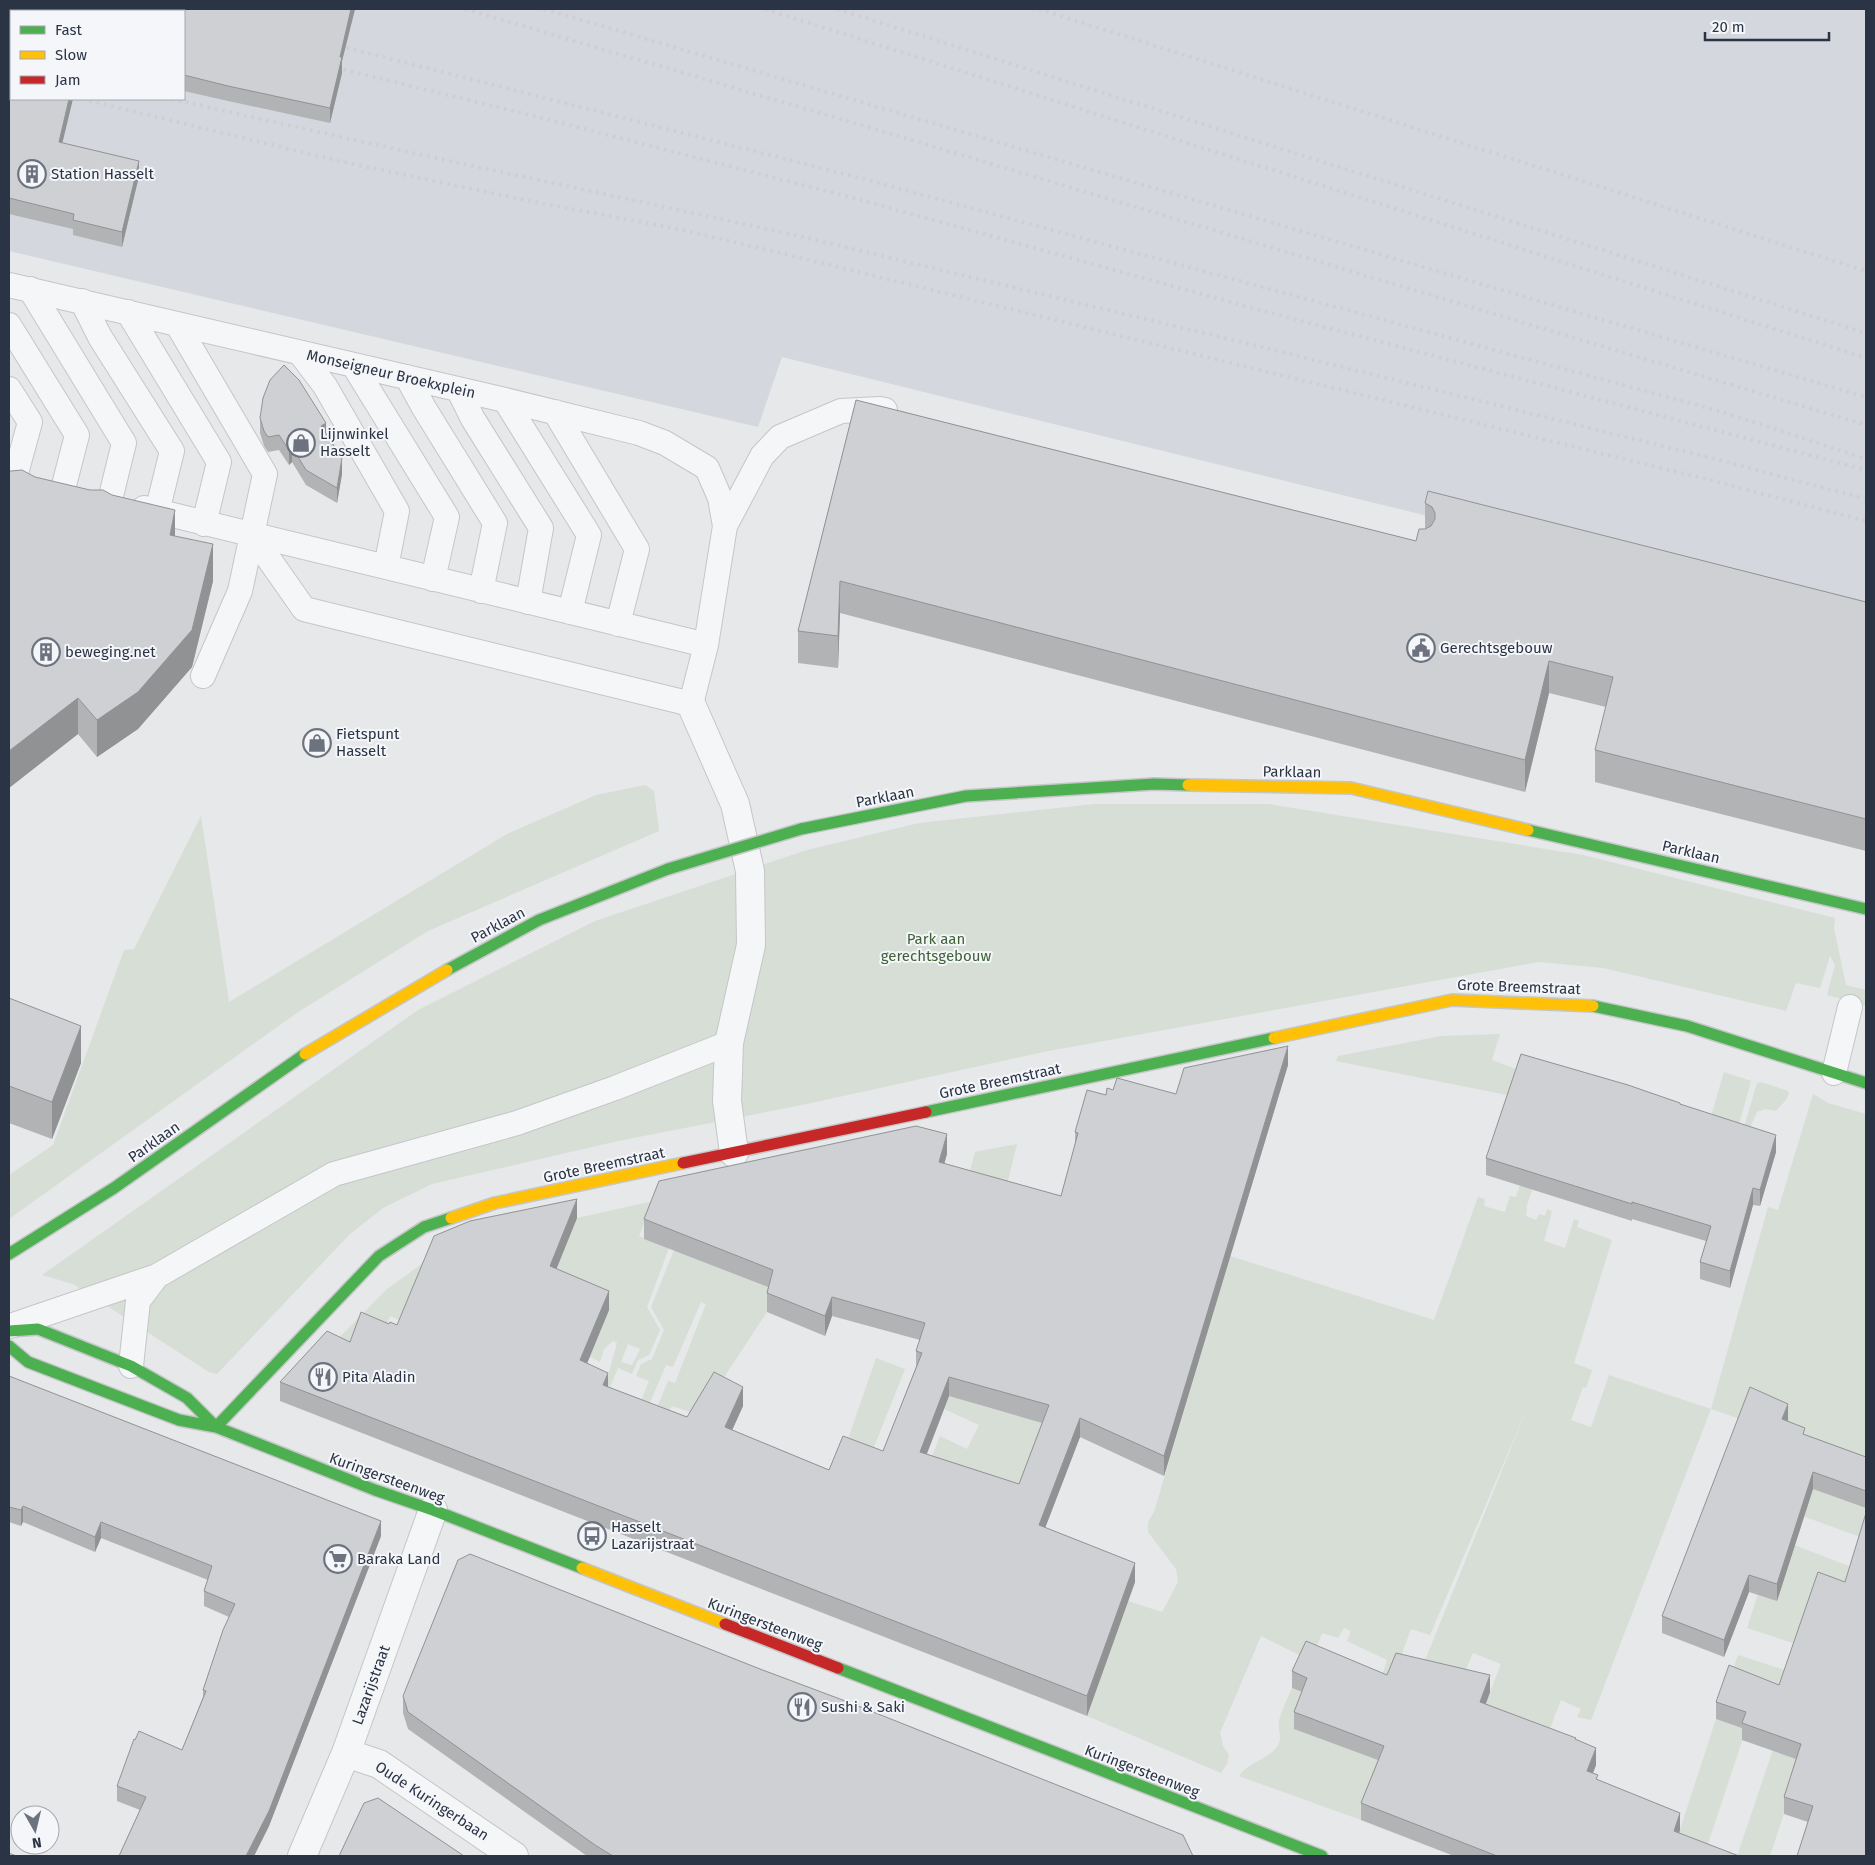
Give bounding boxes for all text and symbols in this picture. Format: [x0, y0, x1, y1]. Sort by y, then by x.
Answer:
legend [10, 10, 185, 100]
scale bar [1705, 10, 1829, 42]
text: 20 m [1712, 18, 1745, 36]
text: Fast [55, 21, 82, 39]
text: Slow [55, 46, 87, 64]
text: Jam [55, 71, 81, 89]
building icon: Station Hasselt [17, 159, 47, 189]
place label: Station Hasselt [51, 165, 154, 183]
street label: Monseigneur Broekxplein [305, 346, 477, 402]
place label: Lijnwinkel Hasselt [320, 425, 389, 460]
shop icon: Lijnwinkel Hasselt [286, 428, 316, 458]
public building icon: Gerechtsgebouw [1406, 633, 1436, 663]
building icon: beweging.net [31, 637, 61, 667]
place label: Gerechtsgebouw [1440, 639, 1553, 657]
place label: beweging.net [65, 643, 156, 661]
place label: Fietspunt Hasselt [336, 725, 400, 760]
shop icon: Fietspunt Hasselt [302, 728, 332, 758]
street label: Parklaan [1262, 762, 1322, 782]
street label: Parklaan [854, 783, 916, 811]
street label: Parklaan [1660, 837, 1722, 867]
street label: Parklaan [468, 903, 528, 947]
park label: Park aan gerechtsgebouw [881, 930, 992, 965]
street label: Grote Breemstraat [1457, 976, 1582, 998]
street label: Grote Breemstraat [938, 1059, 1063, 1103]
street label: Parklaan [125, 1118, 183, 1166]
street label: Grote Breemstraat [542, 1143, 667, 1187]
restaurant icon: Pita Aladin [308, 1362, 338, 1392]
place label: Pita Aladin [342, 1368, 415, 1386]
street label: Kuringersteenweg [327, 1449, 447, 1507]
place label: Hasselt Lazarijstraat [611, 1518, 695, 1553]
bus stop icon: Hasselt Lazarijstraat [577, 1521, 607, 1551]
supermarket icon: Baraka Land [323, 1544, 353, 1574]
place label: Baraka Land [357, 1550, 441, 1568]
street label: Kuringersteenweg [705, 1594, 825, 1654]
street label: Lazarijstraat [348, 1642, 394, 1727]
restaurant icon: Sushi & Saki [787, 1692, 817, 1722]
place label: Sushi & Saki [821, 1698, 905, 1716]
street label: Kuringersteenweg [1082, 1741, 1202, 1801]
street label: Oude Kuringerbaan [372, 1758, 492, 1844]
north arrow [10, 1805, 60, 1855]
text: N [31, 1833, 43, 1851]

